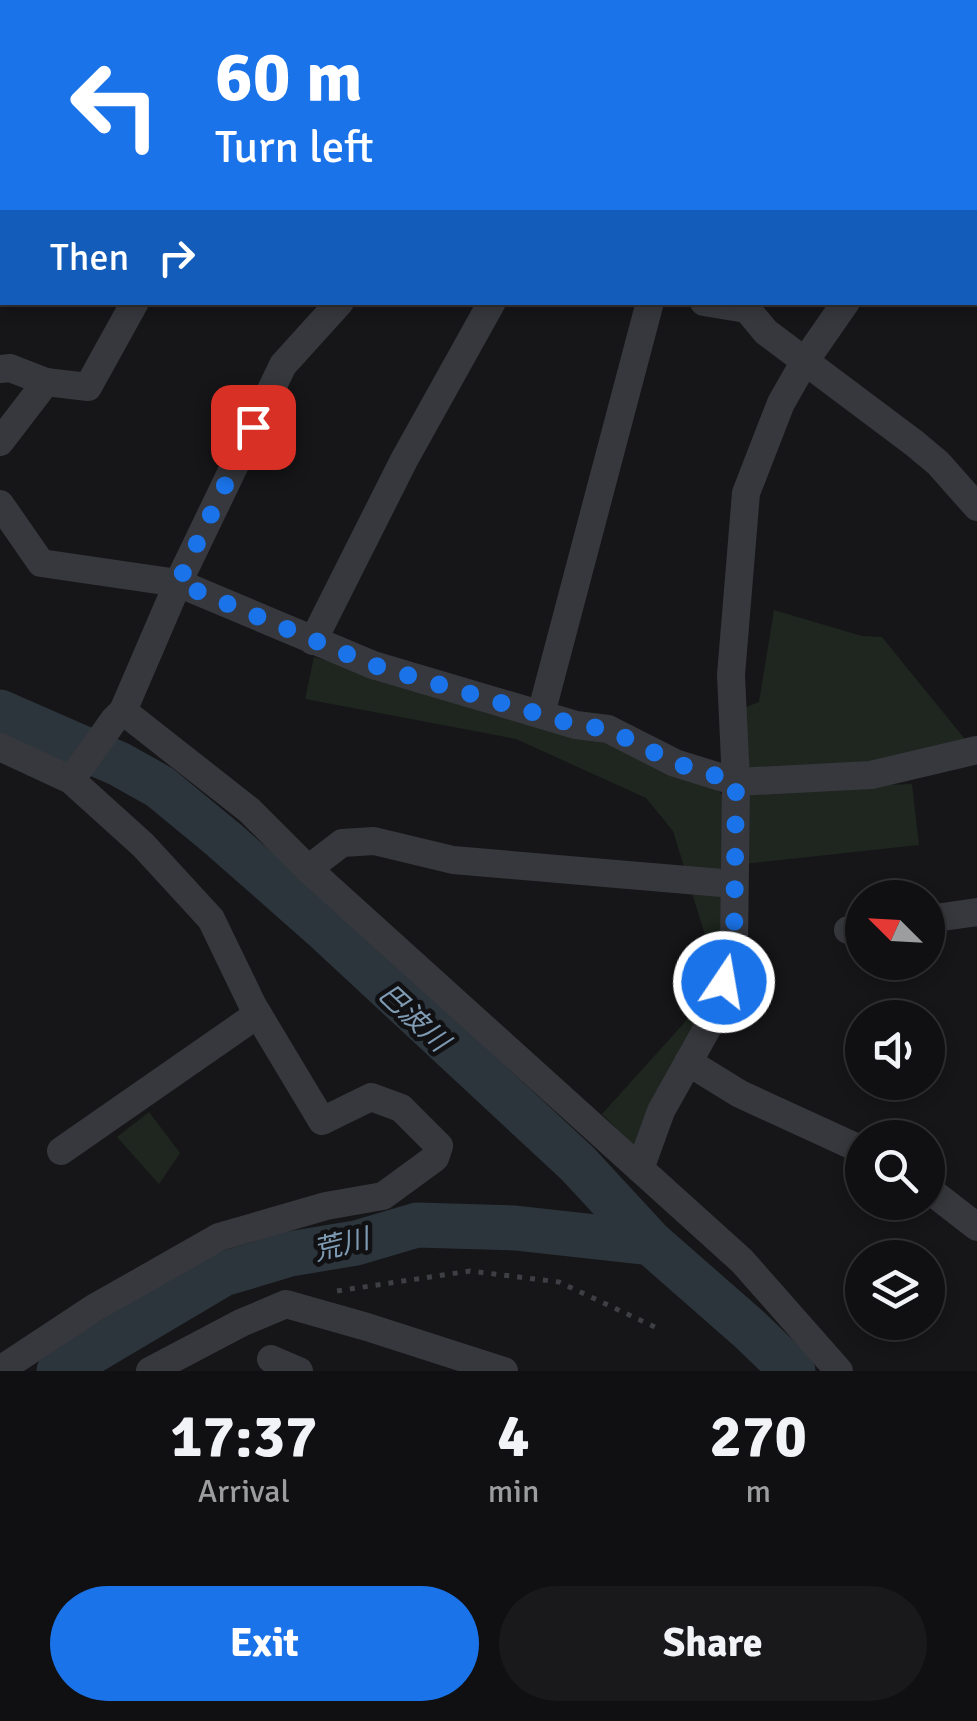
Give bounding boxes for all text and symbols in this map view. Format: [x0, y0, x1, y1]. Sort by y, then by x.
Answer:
text: 60 m [215, 34, 363, 120]
icon: left [50, 40, 180, 170]
text: Turn left [215, 120, 374, 175]
icon: right [149, 230, 204, 285]
text: Then [50, 234, 129, 281]
pin [211, 385, 296, 470]
icon: arrive [226, 400, 281, 455]
north arrow [845, 880, 945, 980]
map controls [845, 880, 945, 1340]
position arrow [672, 930, 776, 1034]
water label: 巴波川 [371, 977, 458, 1061]
button: sound [845, 1000, 945, 1100]
button: search [845, 1120, 945, 1220]
water label: 荒川 [310, 1221, 375, 1268]
button: layers [845, 1240, 945, 1340]
text: 17:37 [170, 1400, 318, 1474]
text: 4 [497, 1400, 530, 1474]
text: 270 [710, 1400, 807, 1474]
text: Arrival [198, 1472, 290, 1511]
text: min [488, 1472, 539, 1511]
text: m [745, 1472, 771, 1511]
button: Exit [50, 1586, 479, 1701]
button: Share [499, 1586, 927, 1701]

